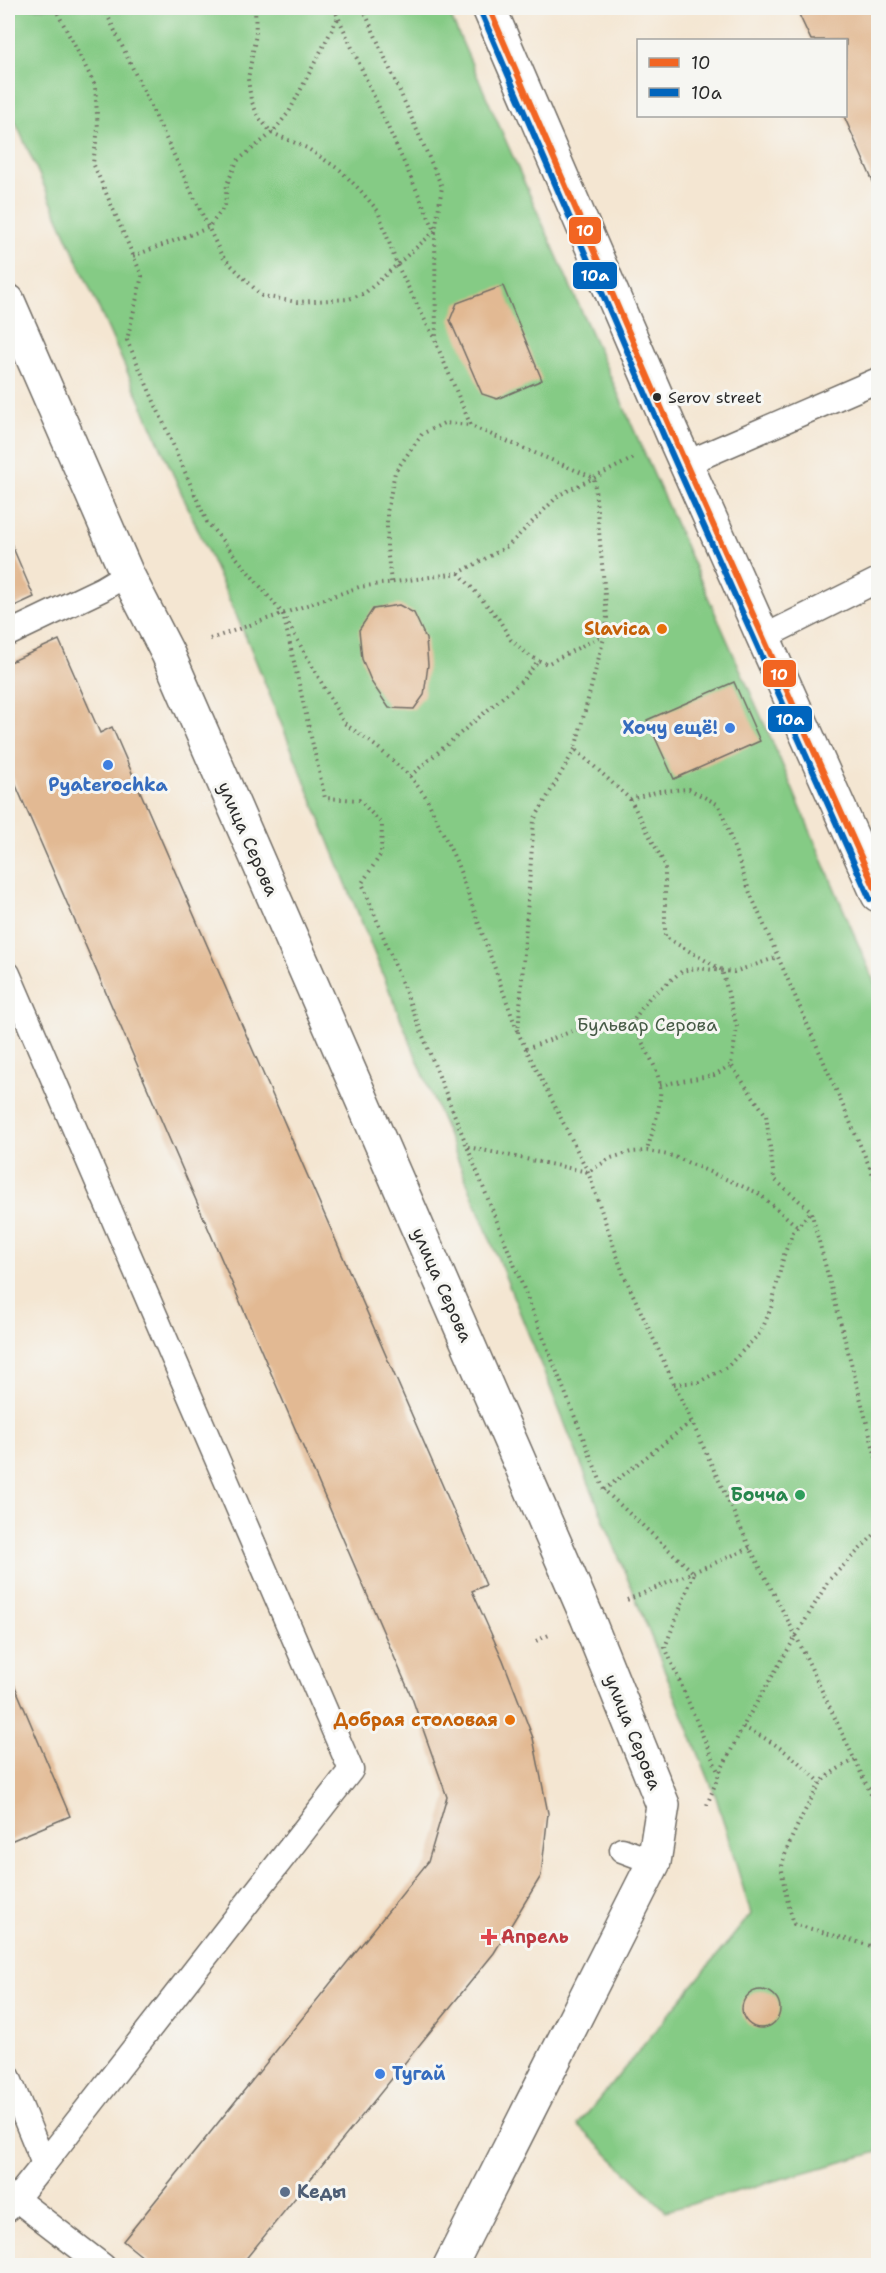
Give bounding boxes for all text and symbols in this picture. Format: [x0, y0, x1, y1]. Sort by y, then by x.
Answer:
legend [637, 39, 847, 117]
text: 10 [691, 51, 711, 75]
text: 10а [691, 81, 722, 105]
line badge: 10 [568, 216, 602, 245]
text: 10 [576, 220, 594, 241]
line badge: 10а [572, 261, 618, 290]
text: 10а [581, 265, 610, 286]
place label: Serov street [668, 387, 762, 408]
marker: Serov street [651, 391, 663, 403]
place label: Slavica [584, 617, 651, 641]
marker: Slavica [655, 622, 669, 636]
line badge: 10 [762, 659, 797, 688]
text: 10 [770, 664, 788, 685]
line badge: 10а [767, 705, 813, 733]
text: 10а [776, 709, 805, 730]
place label: Хочу ещё! [622, 716, 718, 740]
marker: Хочу ещё! [723, 721, 737, 735]
marker: Pyaterochka [101, 758, 115, 772]
place label: Pyaterochka [48, 773, 168, 797]
street label: улица Серова [212, 778, 284, 900]
park label: Бульвар Серова [577, 1013, 717, 1037]
street label: улица Серова [406, 1224, 478, 1346]
place label: Бочча [731, 1483, 789, 1507]
marker: Бочча [793, 1488, 807, 1502]
street label: улица Серова [599, 1671, 667, 1793]
place label: Добрая столовая [334, 1708, 498, 1732]
marker: Добрая столовая [503, 1713, 517, 1727]
place label: Апрель [501, 1925, 569, 1949]
marker: Апрель [482, 1930, 496, 1944]
place label: Тугай [392, 2062, 446, 2086]
marker: Тугай [373, 2067, 387, 2081]
place label: Кеды [297, 2180, 346, 2204]
marker: Кеды [278, 2185, 292, 2199]

